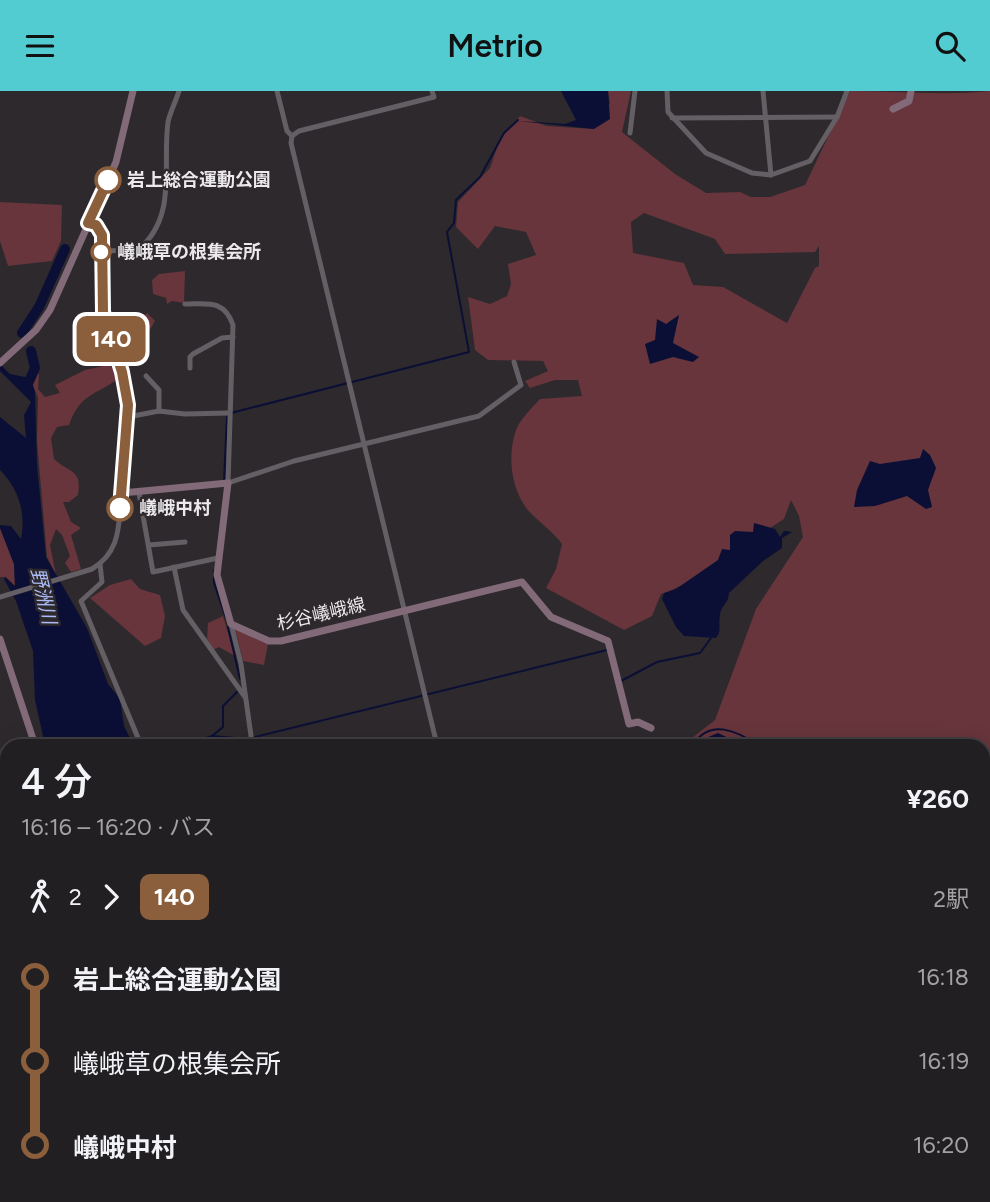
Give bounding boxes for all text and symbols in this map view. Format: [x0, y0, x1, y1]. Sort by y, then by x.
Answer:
icon: menu [21, 27, 59, 65]
text: Metrio [447, 27, 543, 65]
icon: search [931, 27, 969, 65]
marker: 岩上総合運動公園 [95, 167, 121, 193]
place label: 岩上総合運動公園 [127, 169, 271, 191]
place label: 嶬峨草の根集会所 [117, 241, 261, 263]
marker: 嶬峨草の根集会所 [91, 242, 111, 262]
line badge: 140 [71, 316, 151, 362]
text: 140 [91, 324, 131, 353]
marker: 嶬峨中村 [107, 495, 133, 521]
place label: 嶬峨中村 [139, 497, 211, 519]
water label: 野洲川 [26, 566, 62, 628]
street label: 杉谷嶬峨線 [275, 593, 367, 635]
text: 4 分 [21, 759, 92, 805]
text: ¥260 [907, 783, 969, 815]
text: 16:16 – 16:20 · バス [21, 813, 215, 841]
icon: walk [21, 878, 59, 916]
icon: forward [92, 878, 130, 916]
text: 140 [154, 882, 195, 911]
text: 2 [69, 883, 82, 911]
text: 2駅 [933, 885, 969, 913]
text: 16:18 [917, 963, 969, 991]
text: 岩上総合運動公園 [73, 964, 281, 996]
text: 16:19 [918, 1047, 969, 1075]
text: 嶬峨草の根集会所 [73, 1048, 281, 1080]
text: 16:20 [913, 1131, 969, 1159]
text: 嶬峨中村 [73, 1132, 177, 1164]

